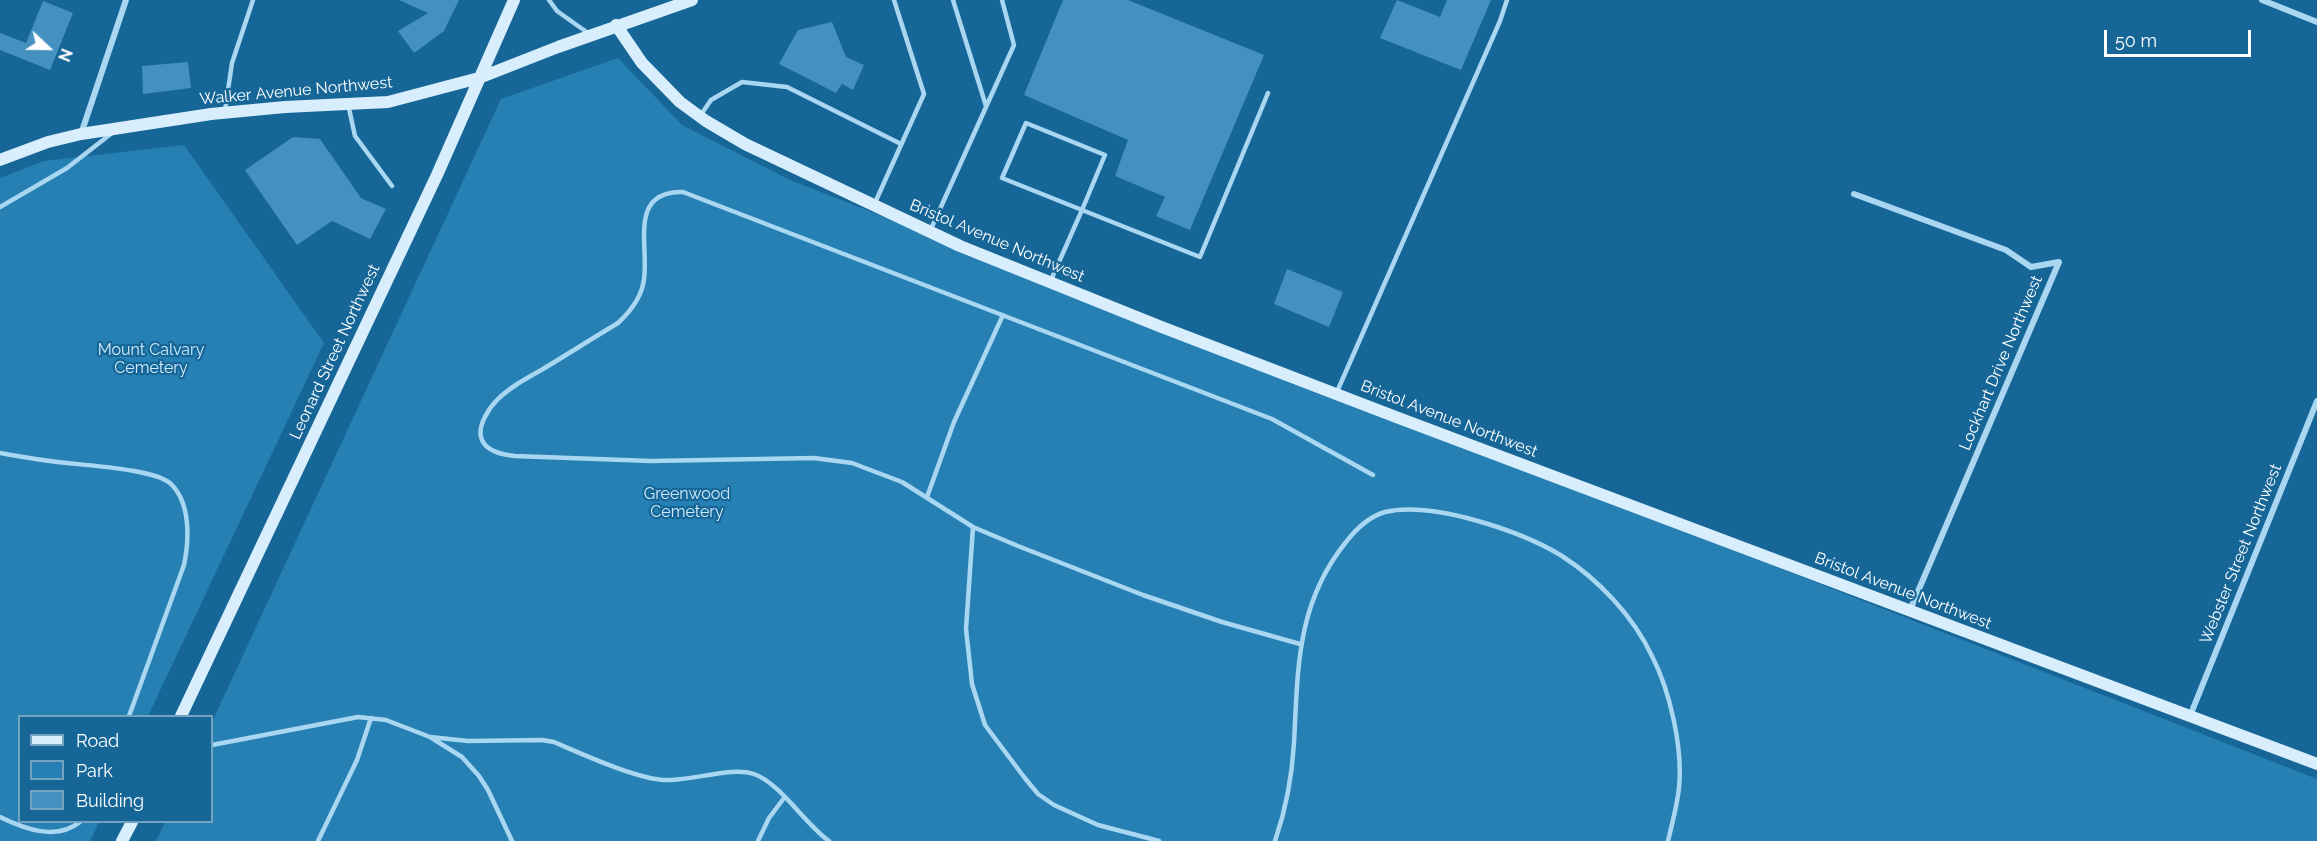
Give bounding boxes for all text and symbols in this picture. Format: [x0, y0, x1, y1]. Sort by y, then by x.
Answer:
north arrow [18, 18, 78, 78]
scale bar [2107, 18, 2254, 56]
text: 50 m [2115, 30, 2157, 51]
text: N [54, 46, 76, 64]
street label: Walker Avenue Northwest [199, 73, 393, 109]
street label: Bristol Avenue Northwest [907, 195, 1087, 287]
street label: Leonard Street Northwest [286, 261, 384, 443]
street label: Lockhart Drive Northwest [1955, 273, 2047, 453]
park label: Mount Calvary Cemetery [98, 340, 204, 378]
street label: Bristol Avenue Northwest [1358, 376, 1540, 462]
street label: Webster Street Northwest [2196, 461, 2286, 647]
park label: Greenwood Cemetery [644, 484, 730, 522]
street label: Bristol Avenue Northwest [1812, 548, 1994, 634]
legend [18, 715, 213, 823]
text: Road [76, 730, 119, 751]
text: Park [76, 760, 113, 781]
text: Building [76, 790, 144, 811]

